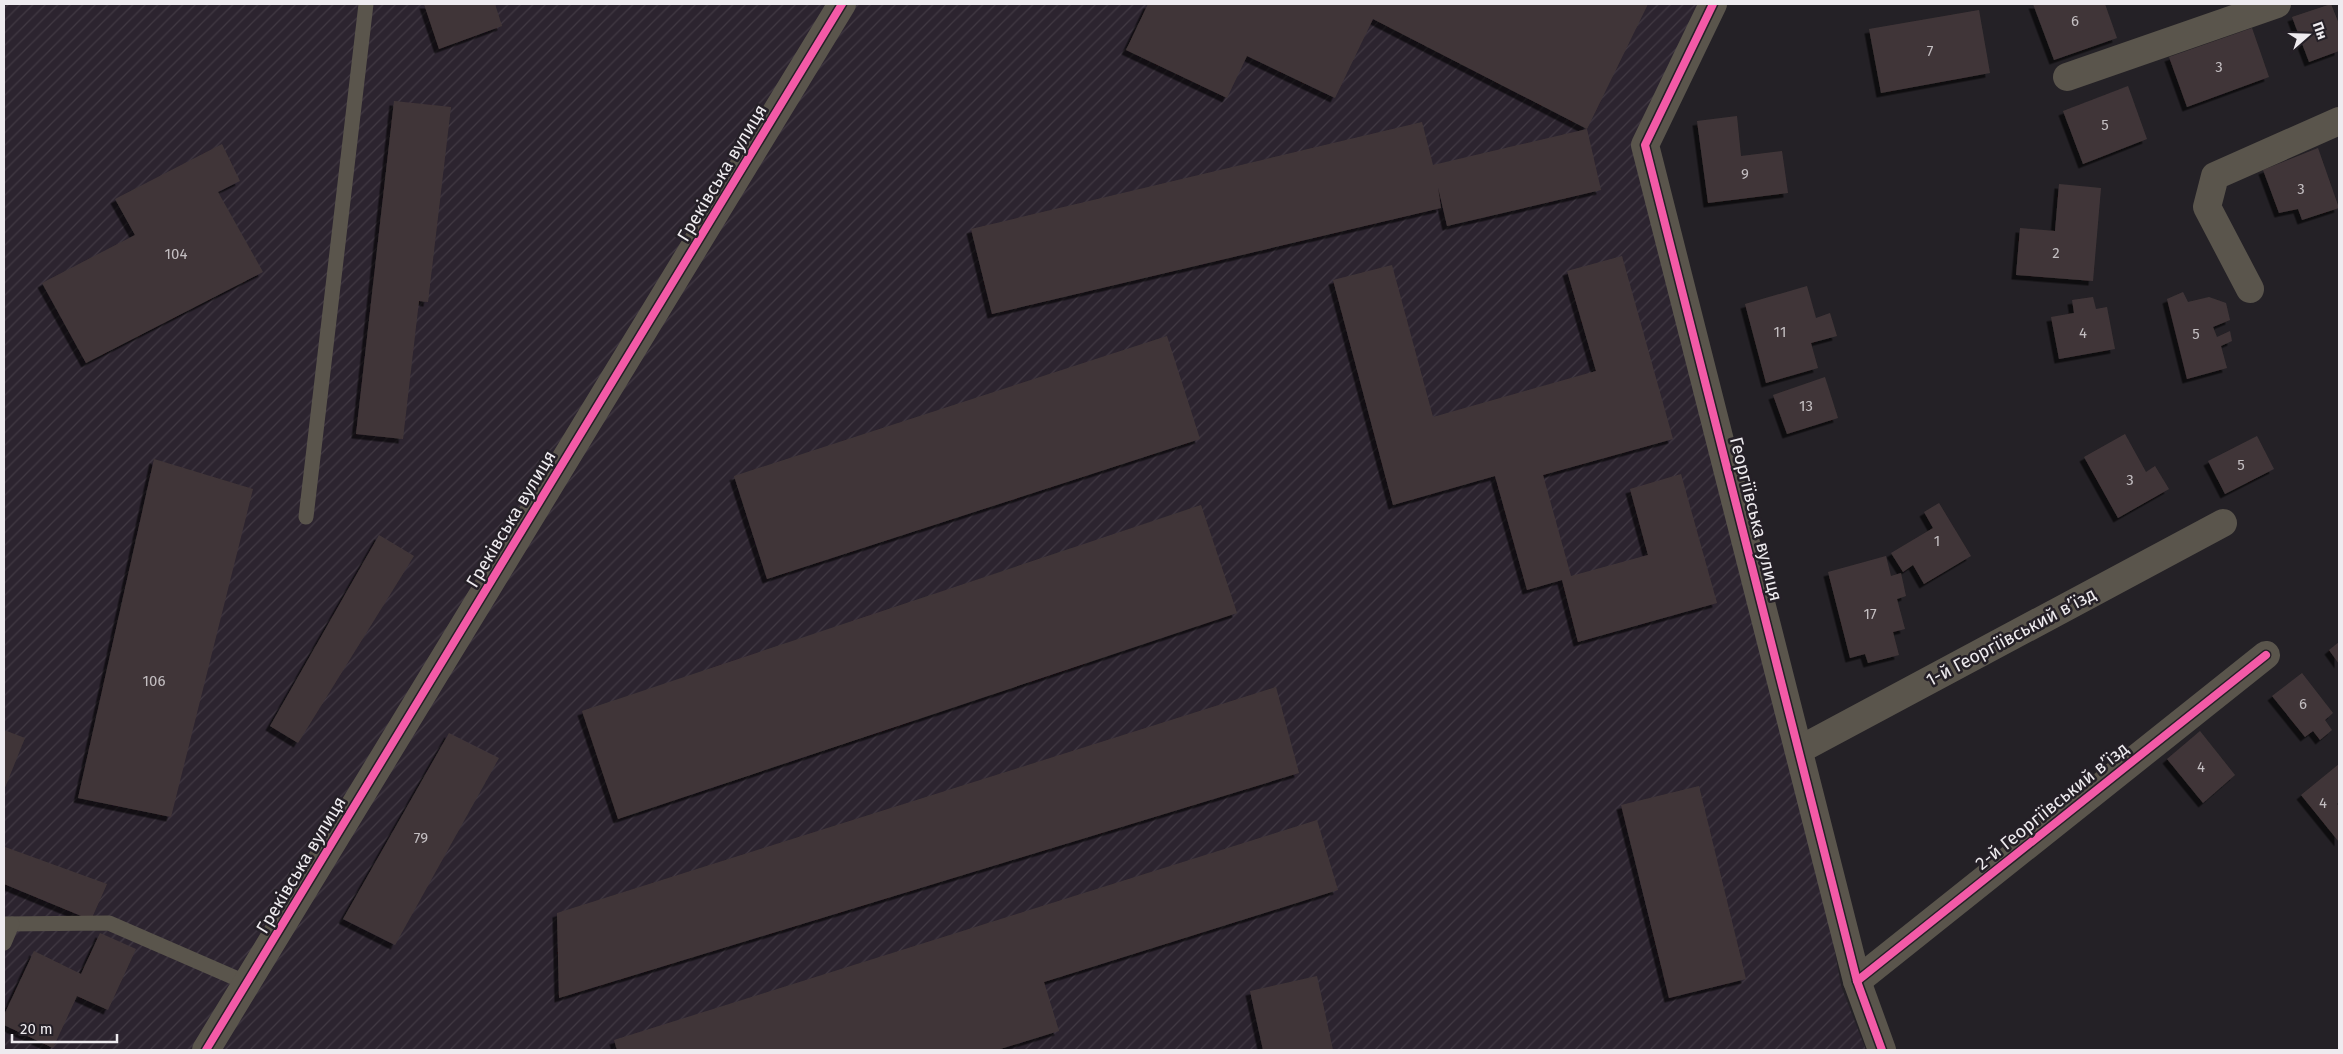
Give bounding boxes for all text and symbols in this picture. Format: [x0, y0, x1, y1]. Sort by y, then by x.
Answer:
north arrow [2283, 10, 2333, 60]
house number: 6 [2071, 12, 2079, 30]
text: Пн [2309, 20, 2331, 42]
house number: 7 [1927, 42, 1934, 60]
house number: 3 [2215, 58, 2223, 76]
street label: Греківська вулиця [672, 101, 772, 245]
house number: 5 [2101, 116, 2109, 134]
house number: 9 [1741, 165, 1749, 183]
house number: 3 [2297, 180, 2305, 198]
house number: 2 [2052, 244, 2060, 262]
house number: 104 [165, 245, 187, 263]
house number: 11 [1774, 323, 1786, 341]
house number: 4 [2079, 324, 2087, 342]
house number: 5 [2192, 325, 2200, 343]
house number: 13 [1799, 397, 1813, 415]
street label: Георгіївська вулиця [1725, 435, 1787, 603]
street label: Греківська вулиця [461, 447, 561, 591]
house number: 5 [2237, 456, 2245, 474]
house number: 3 [2126, 471, 2134, 489]
house number: 1 [1934, 532, 1940, 550]
street label: 1-й Георгіївський в’їзд [1922, 583, 2100, 691]
house number: 17 [1863, 605, 1877, 623]
house number: 106 [143, 672, 165, 690]
house number: 6 [2299, 695, 2307, 713]
street label: 2-й Георгіївський в’їзд [1971, 737, 2133, 875]
house number: 4 [2197, 758, 2205, 776]
street label: Греківська вулиця [251, 793, 351, 937]
house number: 4 [2319, 794, 2327, 812]
house number: 79 [414, 829, 428, 847]
scale bar [12, 1012, 118, 1044]
text: 20 m [20, 1020, 53, 1038]

